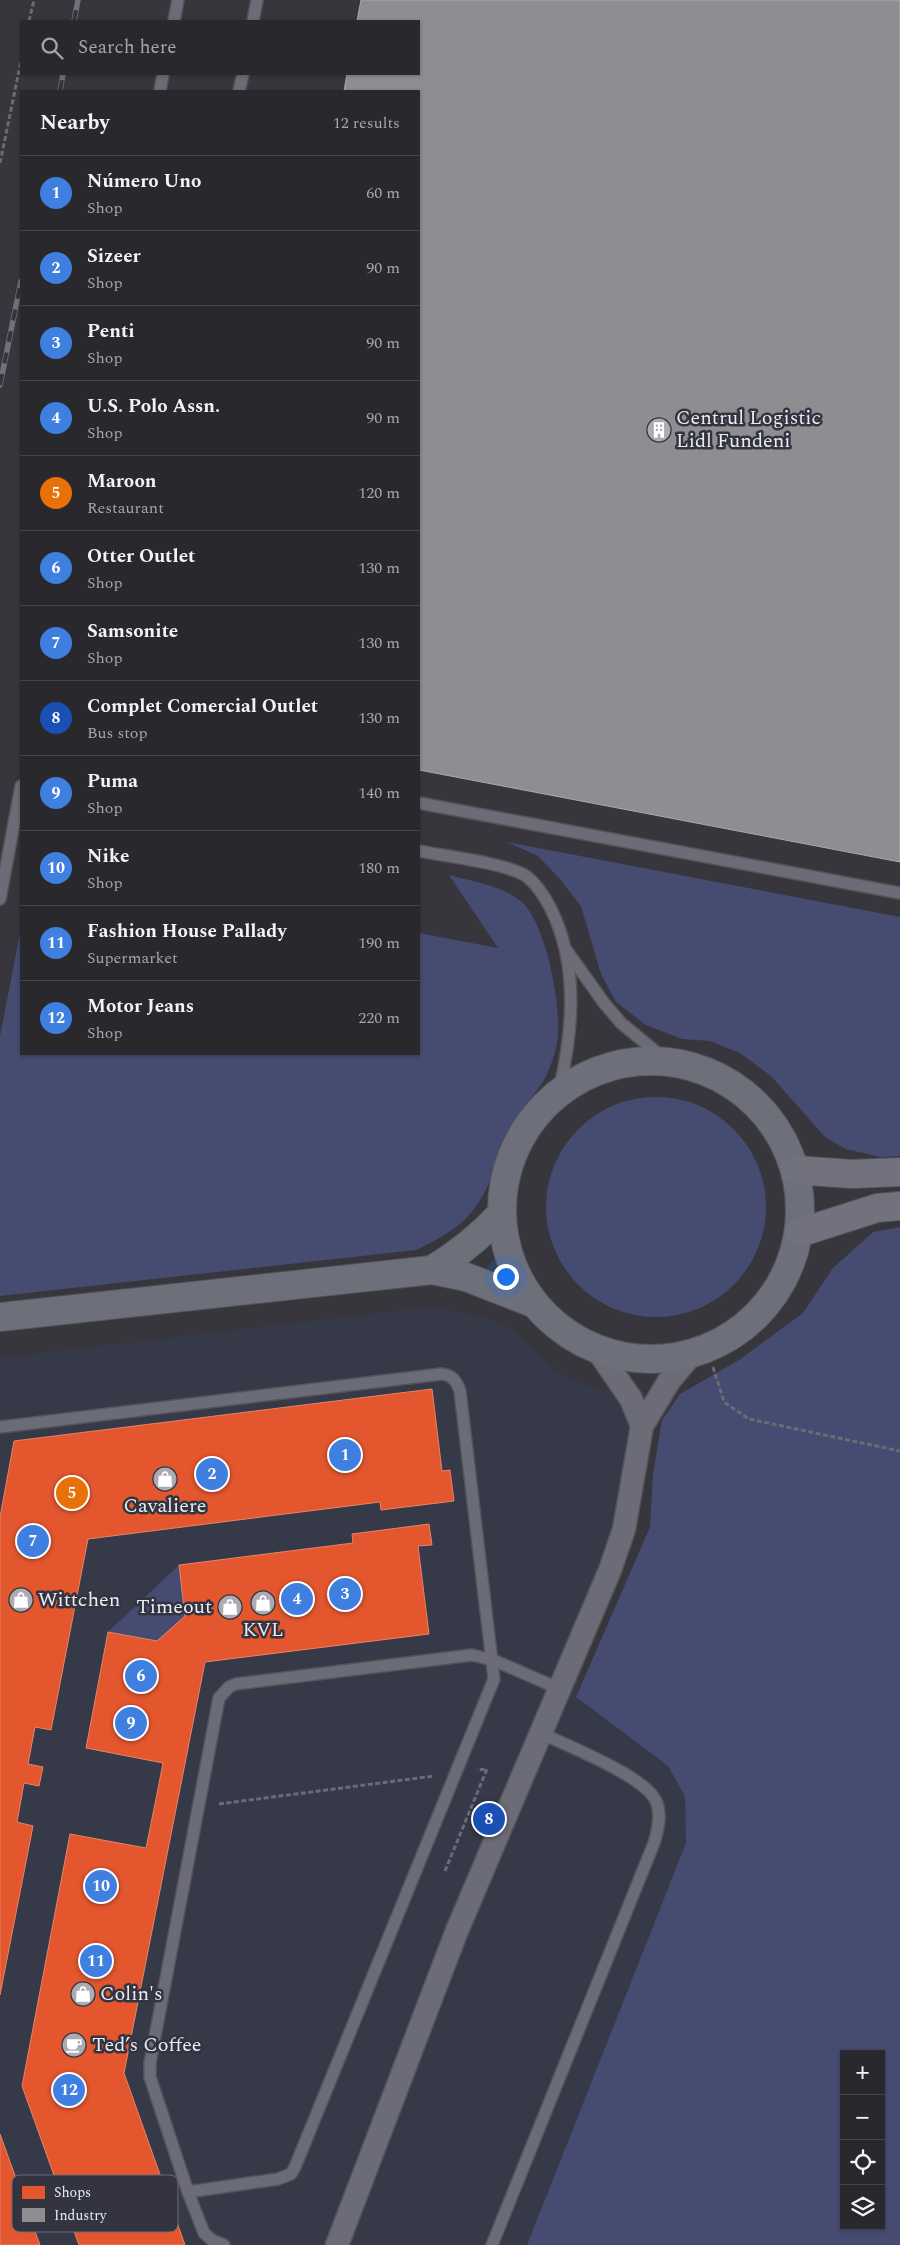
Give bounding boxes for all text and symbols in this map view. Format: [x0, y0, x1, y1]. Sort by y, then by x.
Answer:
search box [20, 20, 420, 75]
text: Search here [78, 33, 177, 62]
icon: search [38, 34, 66, 62]
text: Nearby [40, 107, 110, 139]
text: 12 results [333, 111, 400, 135]
text: Número Uno [87, 167, 201, 196]
text: 1 [52, 181, 60, 205]
text: 60 m [366, 181, 400, 205]
text: Shop [87, 196, 123, 220]
text: Sizeer [87, 242, 141, 271]
text: 2 [52, 256, 60, 280]
text: 90 m [366, 256, 400, 280]
text: Shop [87, 271, 123, 295]
text: Penti [87, 317, 135, 346]
text: 3 [52, 331, 60, 355]
text: 90 m [366, 331, 400, 355]
text: Shop [87, 346, 123, 370]
text: U.S. Polo Assn. [87, 392, 220, 421]
place label: Centrul Logistic Lidl Fundeni [676, 403, 821, 456]
text: 4 [52, 406, 60, 430]
text: 90 m [366, 406, 400, 430]
building icon: Centrul Logistic Lidl Fundeni [646, 417, 672, 443]
text: Shop [87, 421, 123, 445]
text: Maroon [87, 467, 157, 496]
text: 5 [52, 481, 60, 505]
text: 120 m [358, 481, 400, 505]
text: Restaurant [87, 496, 164, 520]
text: Otter Outlet [87, 542, 195, 571]
text: 6 [52, 556, 60, 580]
text: 130 m [358, 556, 400, 580]
text: Shop [87, 571, 123, 595]
text: Samsonite [87, 617, 178, 646]
text: 7 [52, 631, 60, 655]
text: 130 m [358, 631, 400, 655]
text: Shop [87, 646, 123, 670]
text: Complet Comercial Outlet [87, 692, 318, 721]
text: 8 [52, 706, 60, 730]
text: 130 m [358, 706, 400, 730]
text: Bus stop [87, 721, 148, 745]
text: Puma [87, 767, 138, 796]
text: 9 [52, 781, 60, 805]
text: 140 m [358, 781, 400, 805]
text: Shop [87, 796, 123, 820]
text: Nike [87, 842, 129, 871]
text: 10 [47, 856, 65, 880]
text: 180 m [358, 856, 400, 880]
text: Shop [87, 871, 123, 895]
text: Fashion House Pallady [87, 917, 286, 946]
text: 11 [47, 931, 65, 955]
text: 190 m [358, 931, 400, 955]
text: Supermarket [87, 946, 178, 970]
text: Motor Jeans [87, 992, 194, 1021]
text: 12 [47, 1006, 65, 1030]
text: 220 m [358, 1006, 400, 1030]
text: Shop [87, 1021, 123, 1045]
your location [493, 1264, 519, 1290]
pin: 1 [329, 1436, 361, 1474]
pin: 2 [196, 1455, 228, 1493]
shop icon: Cavaliere [152, 1466, 178, 1492]
pin: 5 [56, 1474, 88, 1512]
place label: Cavaliere [123, 1491, 207, 1521]
pin: 7 [17, 1522, 49, 1560]
pin: 3 [329, 1575, 361, 1613]
pin: 4 [281, 1580, 313, 1618]
place label: Wittchen [38, 1585, 120, 1615]
shop icon: Wittchen [8, 1587, 34, 1613]
shop icon: KVL [250, 1590, 276, 1616]
place label: Timeout [136, 1592, 212, 1622]
shop icon: Timeout [217, 1594, 243, 1620]
place label: KVL [242, 1615, 284, 1645]
pin: 6 [125, 1657, 157, 1695]
pin: 9 [115, 1704, 147, 1742]
pin: 8 [473, 1800, 505, 1838]
pin: 10 [85, 1867, 117, 1905]
pin: 11 [80, 1942, 112, 1980]
place label: Colin's [100, 1979, 163, 2009]
shop icon: Colin's [70, 1981, 96, 2007]
place label: Ted’s Coffee [92, 2030, 202, 2060]
cafe icon: Ted’s Coffee [61, 2032, 87, 2058]
map controls [840, 2050, 885, 2230]
button: + [840, 2050, 885, 2095]
pin: 12 [53, 2071, 85, 2109]
button: − [840, 2095, 885, 2140]
button: locate [840, 2140, 885, 2185]
legend [12, 2175, 178, 2232]
text: Shops [54, 2182, 91, 2203]
button: layers [840, 2185, 885, 2230]
text: Industry [54, 2205, 108, 2226]

